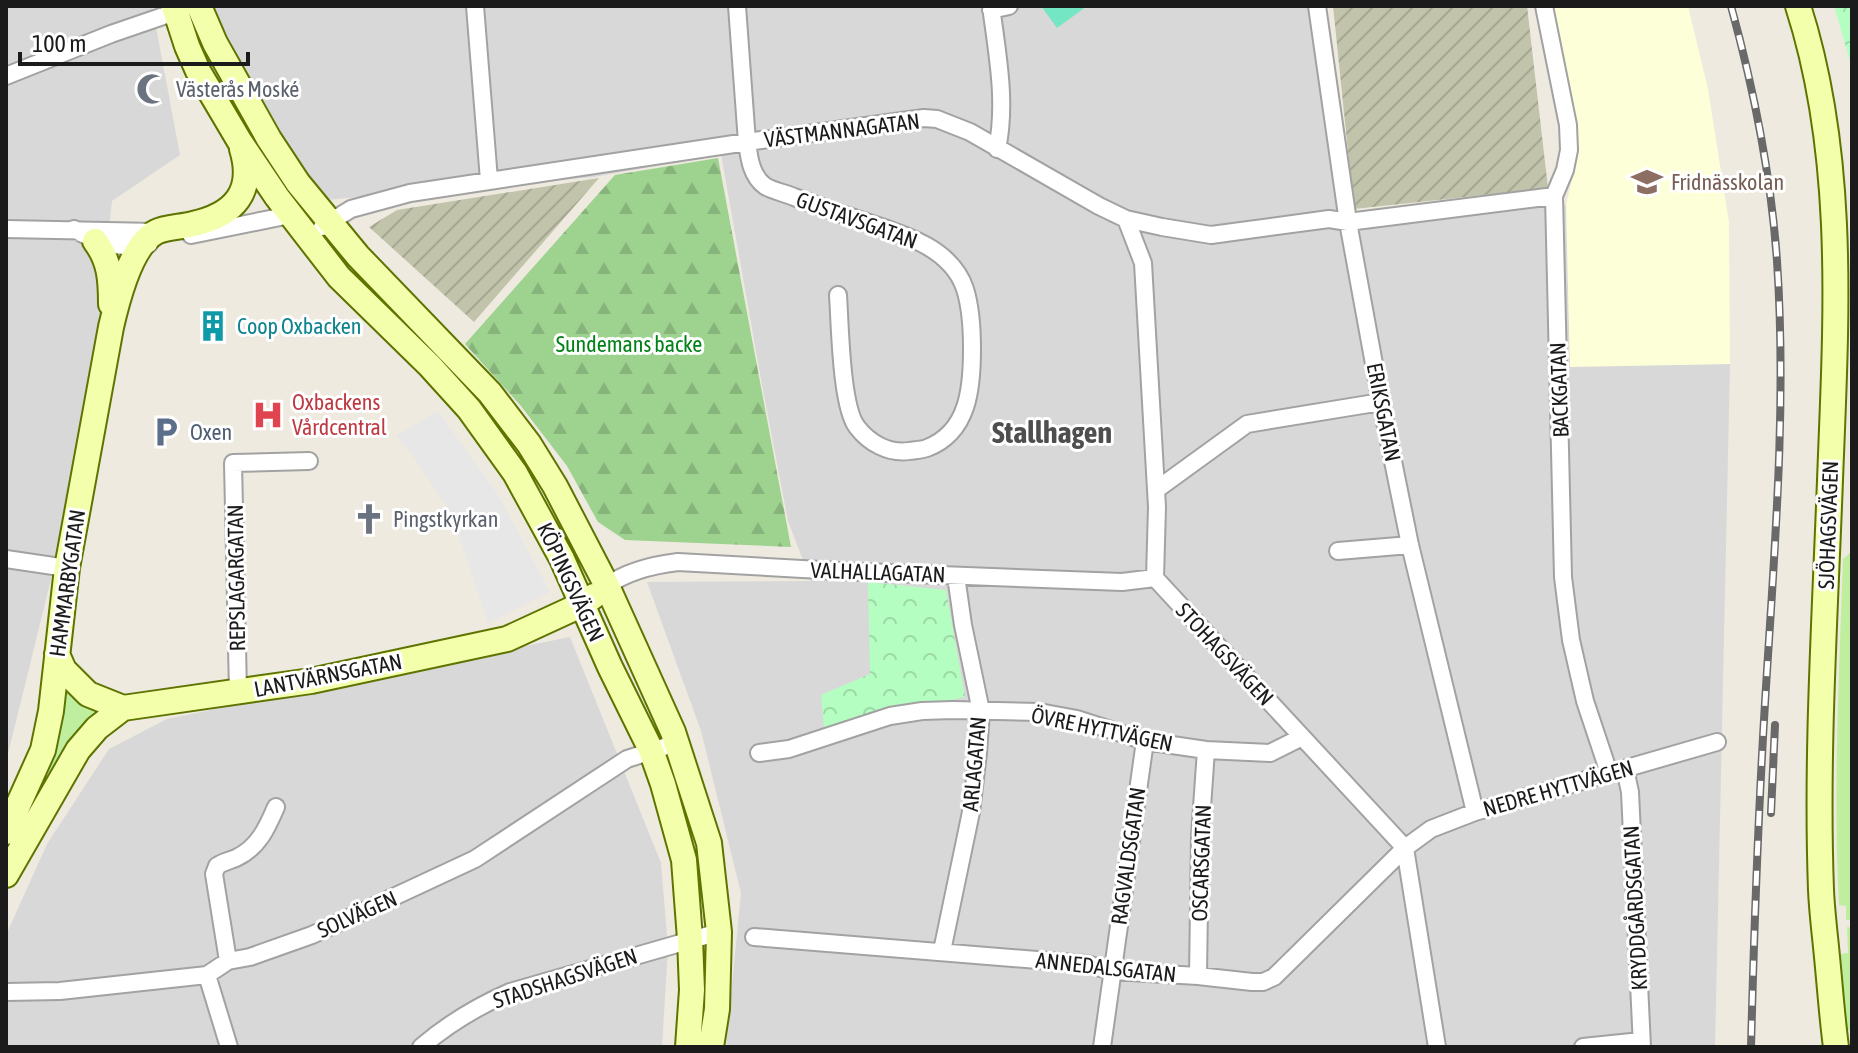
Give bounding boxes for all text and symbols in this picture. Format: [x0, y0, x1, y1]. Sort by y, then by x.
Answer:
scale bar [20, 16, 248, 66]
text: 100 m [32, 30, 86, 57]
mosque icon: Västerås Moské [135, 72, 169, 106]
place label: Västerås Moské [176, 76, 299, 102]
street label: VÄSTMANNAGATAN [763, 108, 921, 152]
school or university icon: Fridnässkolan [1630, 165, 1664, 199]
place label: Fridnässkolan [1671, 169, 1784, 195]
street label: GUSTAVSGATAN [793, 186, 921, 254]
building icon: Coop Oxbacken [196, 309, 230, 343]
place label: Coop Oxbacken [237, 313, 361, 339]
park label: Sundemans backe [556, 331, 702, 357]
street label: BACKGATAN [1544, 342, 1574, 438]
street label: ERIKSGATAN [1362, 360, 1406, 464]
place label: Oxbackens Vårdcentral [292, 389, 387, 440]
hospital icon: Oxbackens Vårdcentral [251, 398, 285, 432]
parking icon: Oxen [149, 415, 183, 449]
district label: Stallhagen [992, 415, 1112, 449]
place label: Oxen [190, 419, 232, 445]
street label: SJÖHAGSVÄGEN [1813, 460, 1843, 590]
church icon: Pingstkyrkan [352, 502, 386, 536]
street label: REPSLAGARGATAN [222, 504, 250, 652]
place label: Pingstkyrkan [393, 506, 498, 532]
street label: HAMMARBYGATAN [44, 508, 90, 658]
street label: KÖPINGSVÄGEN [532, 518, 610, 646]
street label: VALHALLAGATAN [810, 557, 946, 587]
street label: STOHAGSVÄGEN [1171, 597, 1279, 711]
street label: LANTVÄRNSGATAN [252, 648, 404, 702]
street label: ÖVRE HYTTVÄGEN [1029, 701, 1175, 757]
street label: ARLAGATAN [957, 715, 991, 813]
street label: NEDRE HYTTVÄGEN [1480, 754, 1636, 822]
street label: RAGVALDSGATAN [1105, 785, 1151, 927]
street label: OSCARSGATAN [1186, 804, 1216, 922]
street label: KRYDDGÅRDSGATAN [1618, 825, 1652, 991]
street label: SOLVÄGEN [313, 885, 401, 943]
street label: STADSHAGSVÄGEN [490, 942, 640, 1014]
street label: ANNEDALSGATAN [1034, 947, 1178, 987]

